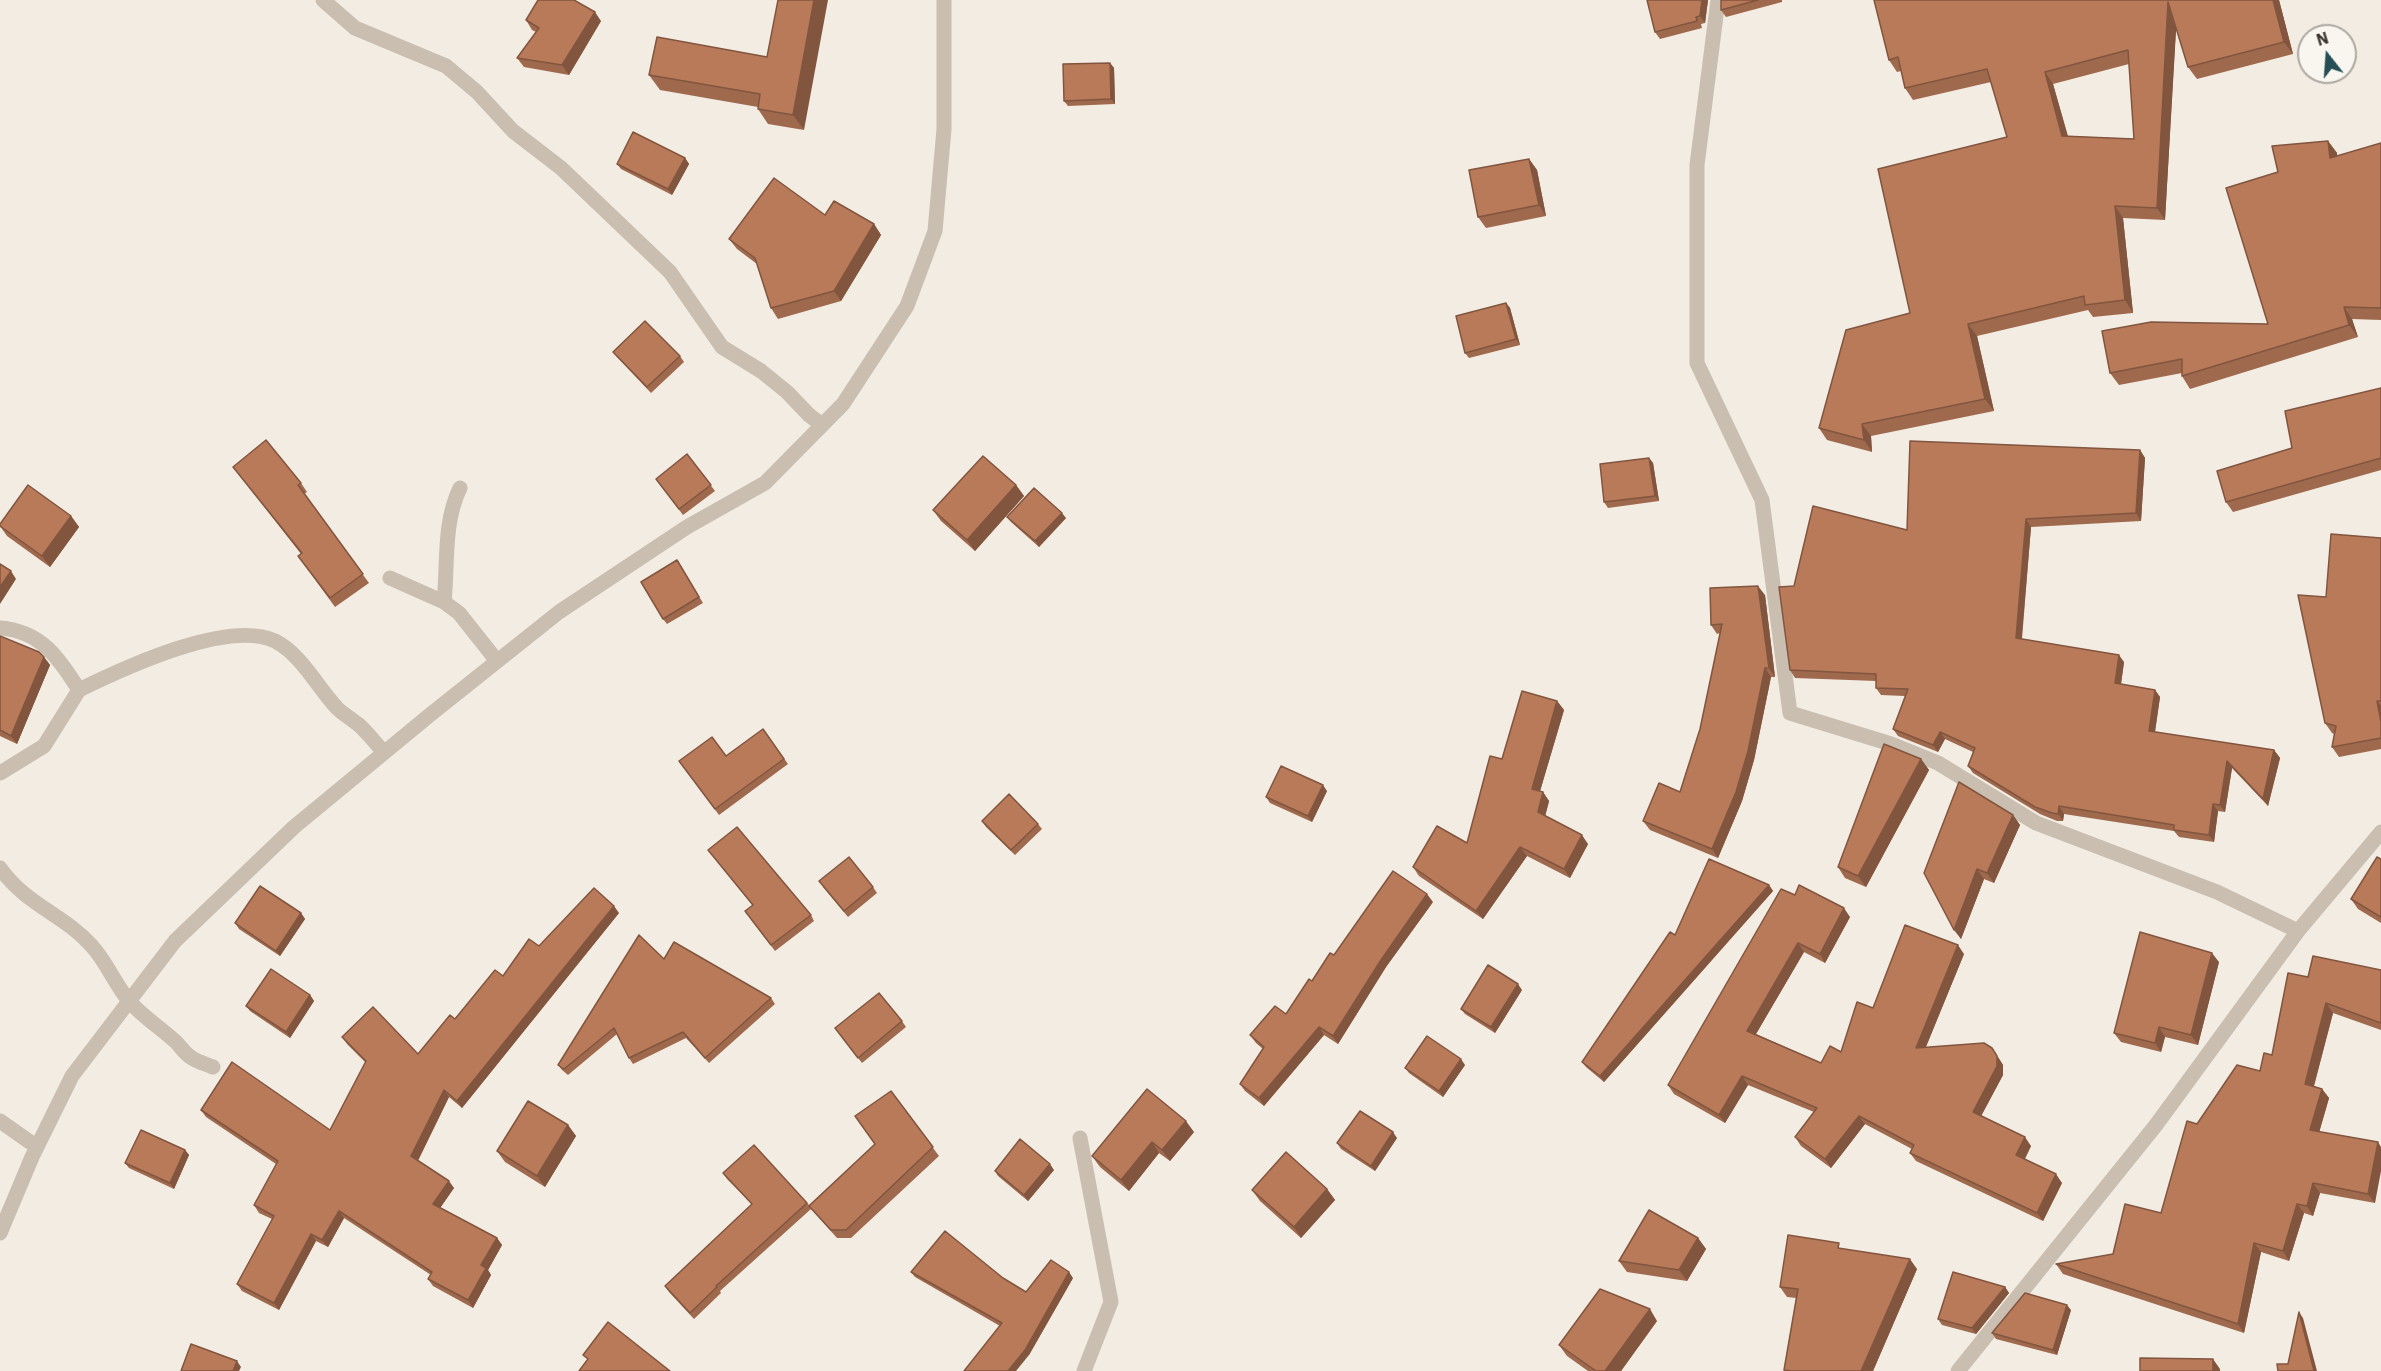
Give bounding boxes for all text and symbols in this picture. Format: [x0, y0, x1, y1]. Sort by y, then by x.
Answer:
north arrow [2297, 24, 2357, 84]
text: N [2314, 27, 2331, 50]

